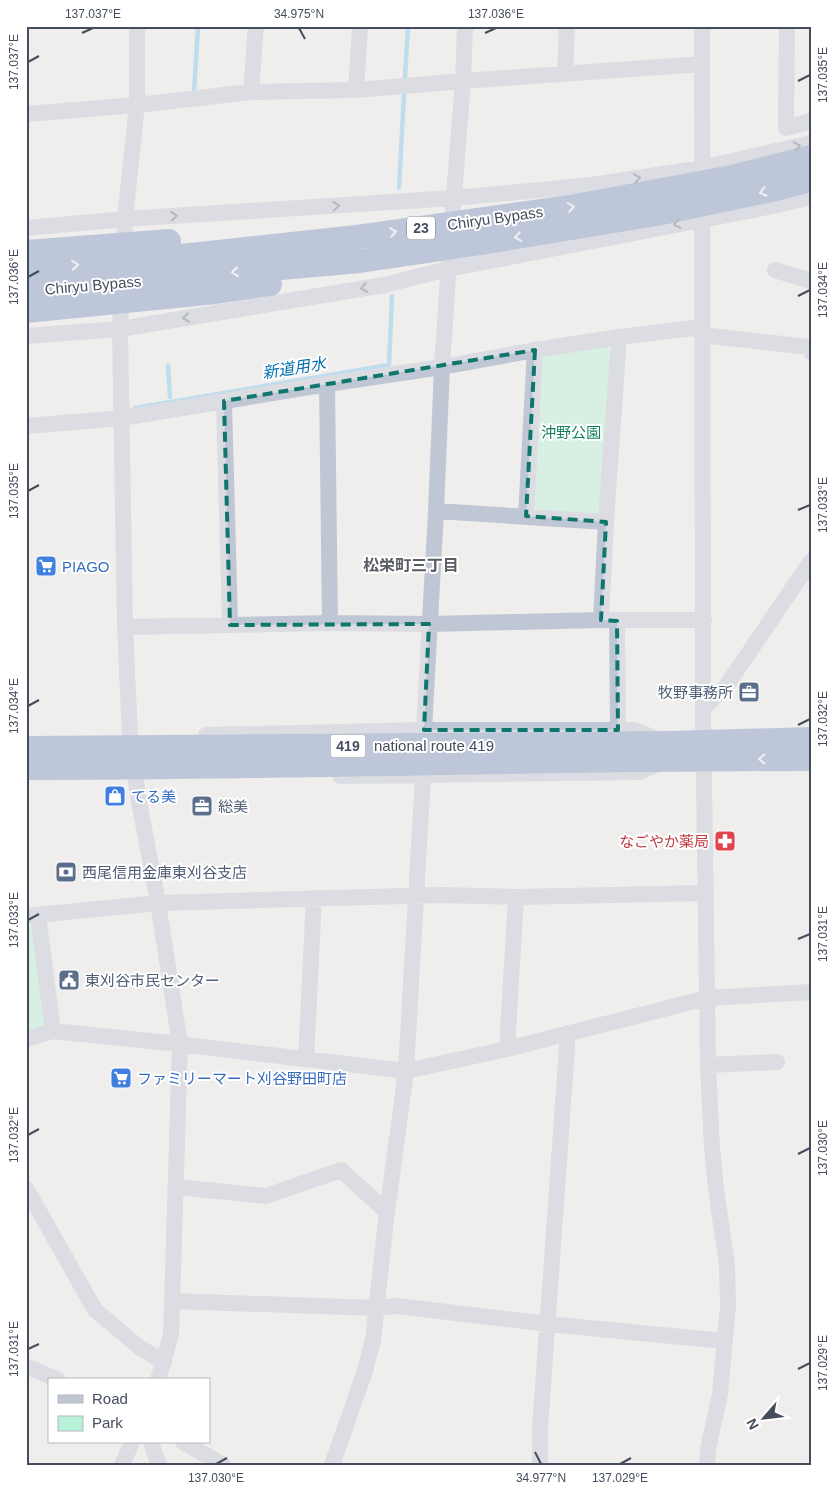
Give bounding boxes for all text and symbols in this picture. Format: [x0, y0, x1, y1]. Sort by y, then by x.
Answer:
text: 137.037°E [65, 7, 121, 21]
text: 34.975°N [274, 7, 324, 21]
text: 137.036°E [468, 7, 524, 21]
text: 137.037°E [7, 34, 21, 90]
text: 137.035°E [816, 47, 830, 103]
one-way arrow [792, 141, 801, 152]
one-way arrow [633, 173, 642, 183]
one-way arrow [759, 186, 768, 196]
one-way arrow [332, 201, 340, 212]
one-way arrow [567, 202, 576, 212]
street label: Chiryu Bypass [446, 203, 544, 233]
one-way arrow [170, 211, 178, 222]
road number: 23 [407, 217, 435, 240]
one-way arrow [673, 219, 682, 229]
one-way arrow [389, 228, 397, 238]
one-way arrow [513, 232, 522, 242]
text: 137.036°E [7, 249, 21, 305]
one-way arrow [71, 260, 79, 271]
text: 137.034°E [816, 262, 830, 318]
one-way arrow [231, 266, 239, 277]
street label: Chiryu Bypass [44, 272, 142, 298]
one-way arrow [359, 283, 368, 293]
one-way arrow [182, 312, 191, 322]
water label: 新道用水 [261, 354, 329, 381]
park label: 沖野公園 [541, 424, 601, 441]
text: 137.035°E [7, 463, 21, 519]
text: 137.033°E [816, 477, 830, 533]
supermarket icon: PIAGO [34, 554, 58, 578]
district label: 松栄町三丁目 [363, 557, 459, 574]
place label: PIAGO [62, 558, 110, 575]
text: 137.034°E [7, 678, 21, 734]
office icon: 牧野事務所 [737, 680, 761, 704]
place label: 牧野事務所 [658, 684, 733, 701]
text: 137.032°E [816, 691, 830, 747]
road number: 419 [330, 734, 366, 758]
street label: national route 419 [374, 737, 494, 754]
one-way arrow [758, 754, 766, 764]
shop icon: てる美 [103, 784, 127, 808]
place label: てる美 [131, 788, 176, 805]
office icon: 総美 [190, 794, 214, 818]
place label: 総美 [218, 798, 248, 815]
pharmacy icon: なごやか薬局 [713, 829, 737, 853]
place label: なごやか薬局 [619, 833, 709, 850]
bank icon: 西尾信用金庫東刈谷支店 [54, 860, 78, 884]
place label: 西尾信用金庫東刈谷支店 [82, 864, 247, 881]
text: 137.033°E [7, 892, 21, 948]
text: 137.031°E [816, 906, 830, 962]
public building icon: 東刈谷市民センター [57, 968, 81, 992]
place label: 東刈谷市民センター [85, 972, 220, 989]
supermarket icon: ファミリーマート刈谷野田町店 [109, 1066, 133, 1090]
place label: ファミリーマート刈谷野田町店 [137, 1070, 347, 1087]
text: 137.032°E [7, 1107, 21, 1163]
text: 137.030°E [816, 1120, 830, 1176]
text: 137.031°E [7, 1321, 21, 1377]
text: 137.029°E [816, 1335, 830, 1391]
legend [48, 1378, 210, 1444]
text: Road [92, 1390, 128, 1407]
north arrow [740, 1394, 790, 1444]
text: Park [92, 1414, 123, 1431]
text: N [743, 1416, 762, 1432]
text: 137.030°E [188, 1471, 244, 1485]
text: 34.977°N [516, 1471, 566, 1485]
text: 137.029°E [592, 1471, 648, 1485]

